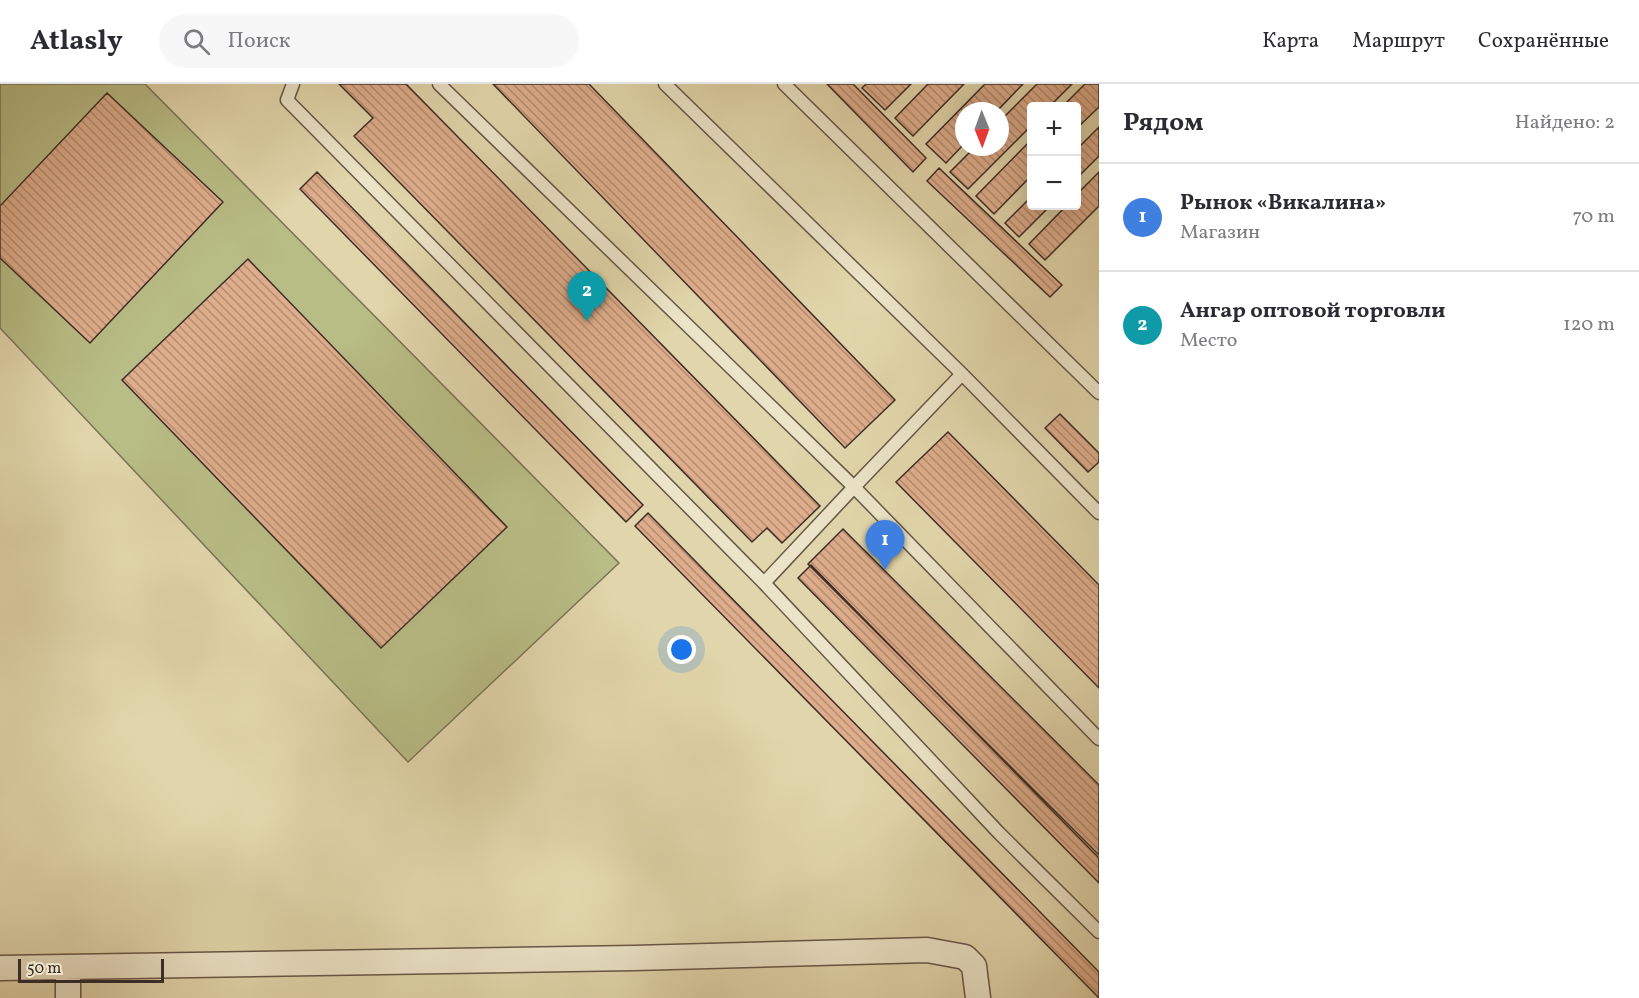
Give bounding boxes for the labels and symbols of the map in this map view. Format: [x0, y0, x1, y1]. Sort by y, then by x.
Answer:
north arrow [955, 102, 1009, 156]
pin: 2 [568, 272, 606, 321]
pin: 1 [866, 520, 904, 570]
your location [667, 635, 696, 664]
scale bar [18, 956, 164, 984]

